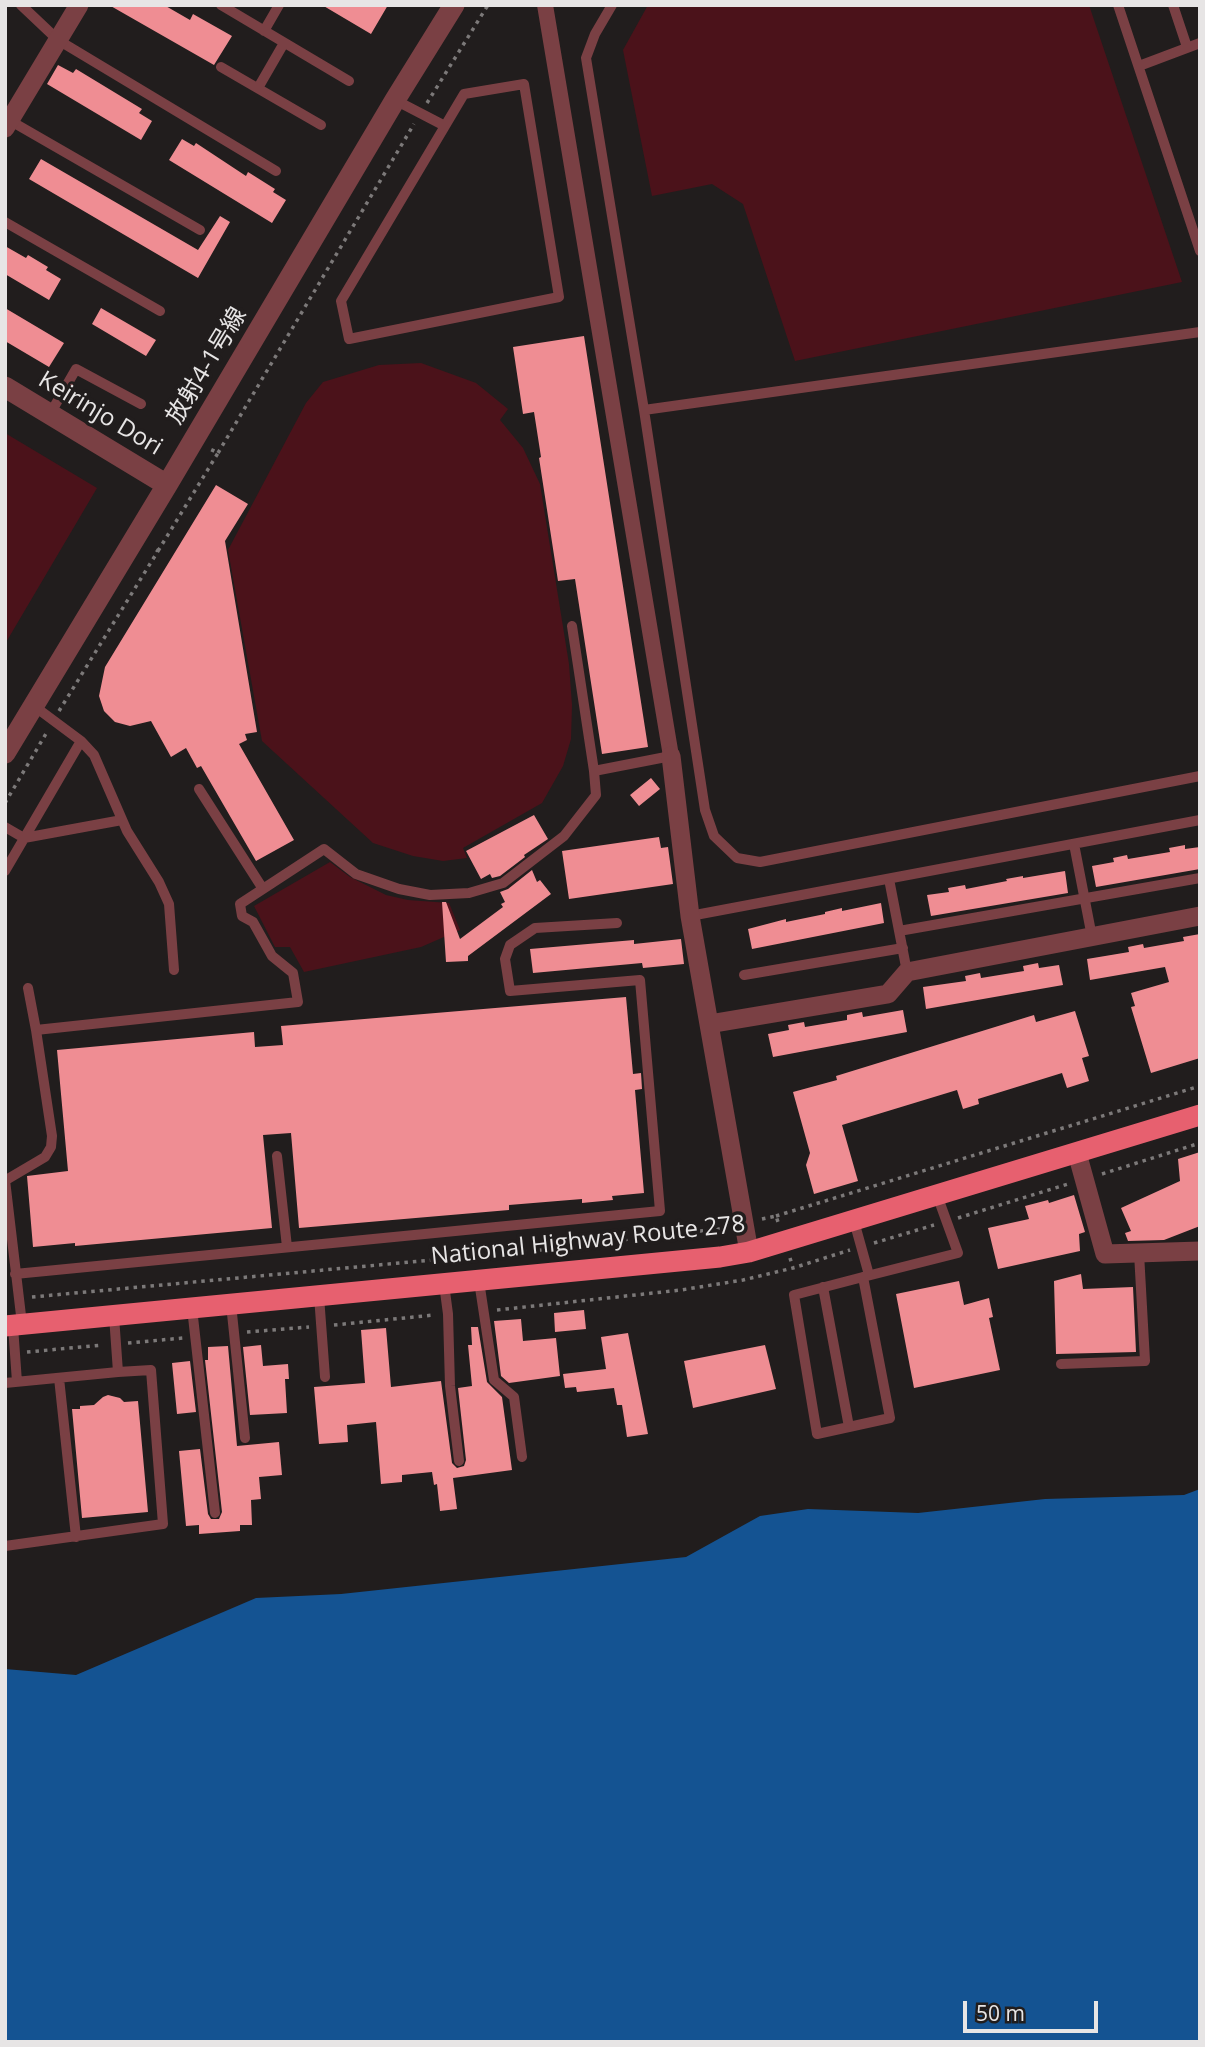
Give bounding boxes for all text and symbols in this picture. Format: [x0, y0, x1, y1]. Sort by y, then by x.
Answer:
street label: 放射4-1号線 [161, 302, 253, 430]
street label: Keirinjo Dori [33, 366, 167, 462]
street label: National Highway Route 278 [429, 1210, 747, 1272]
scale bar [967, 1988, 1102, 2032]
text: 50 m [976, 1999, 1025, 2027]

